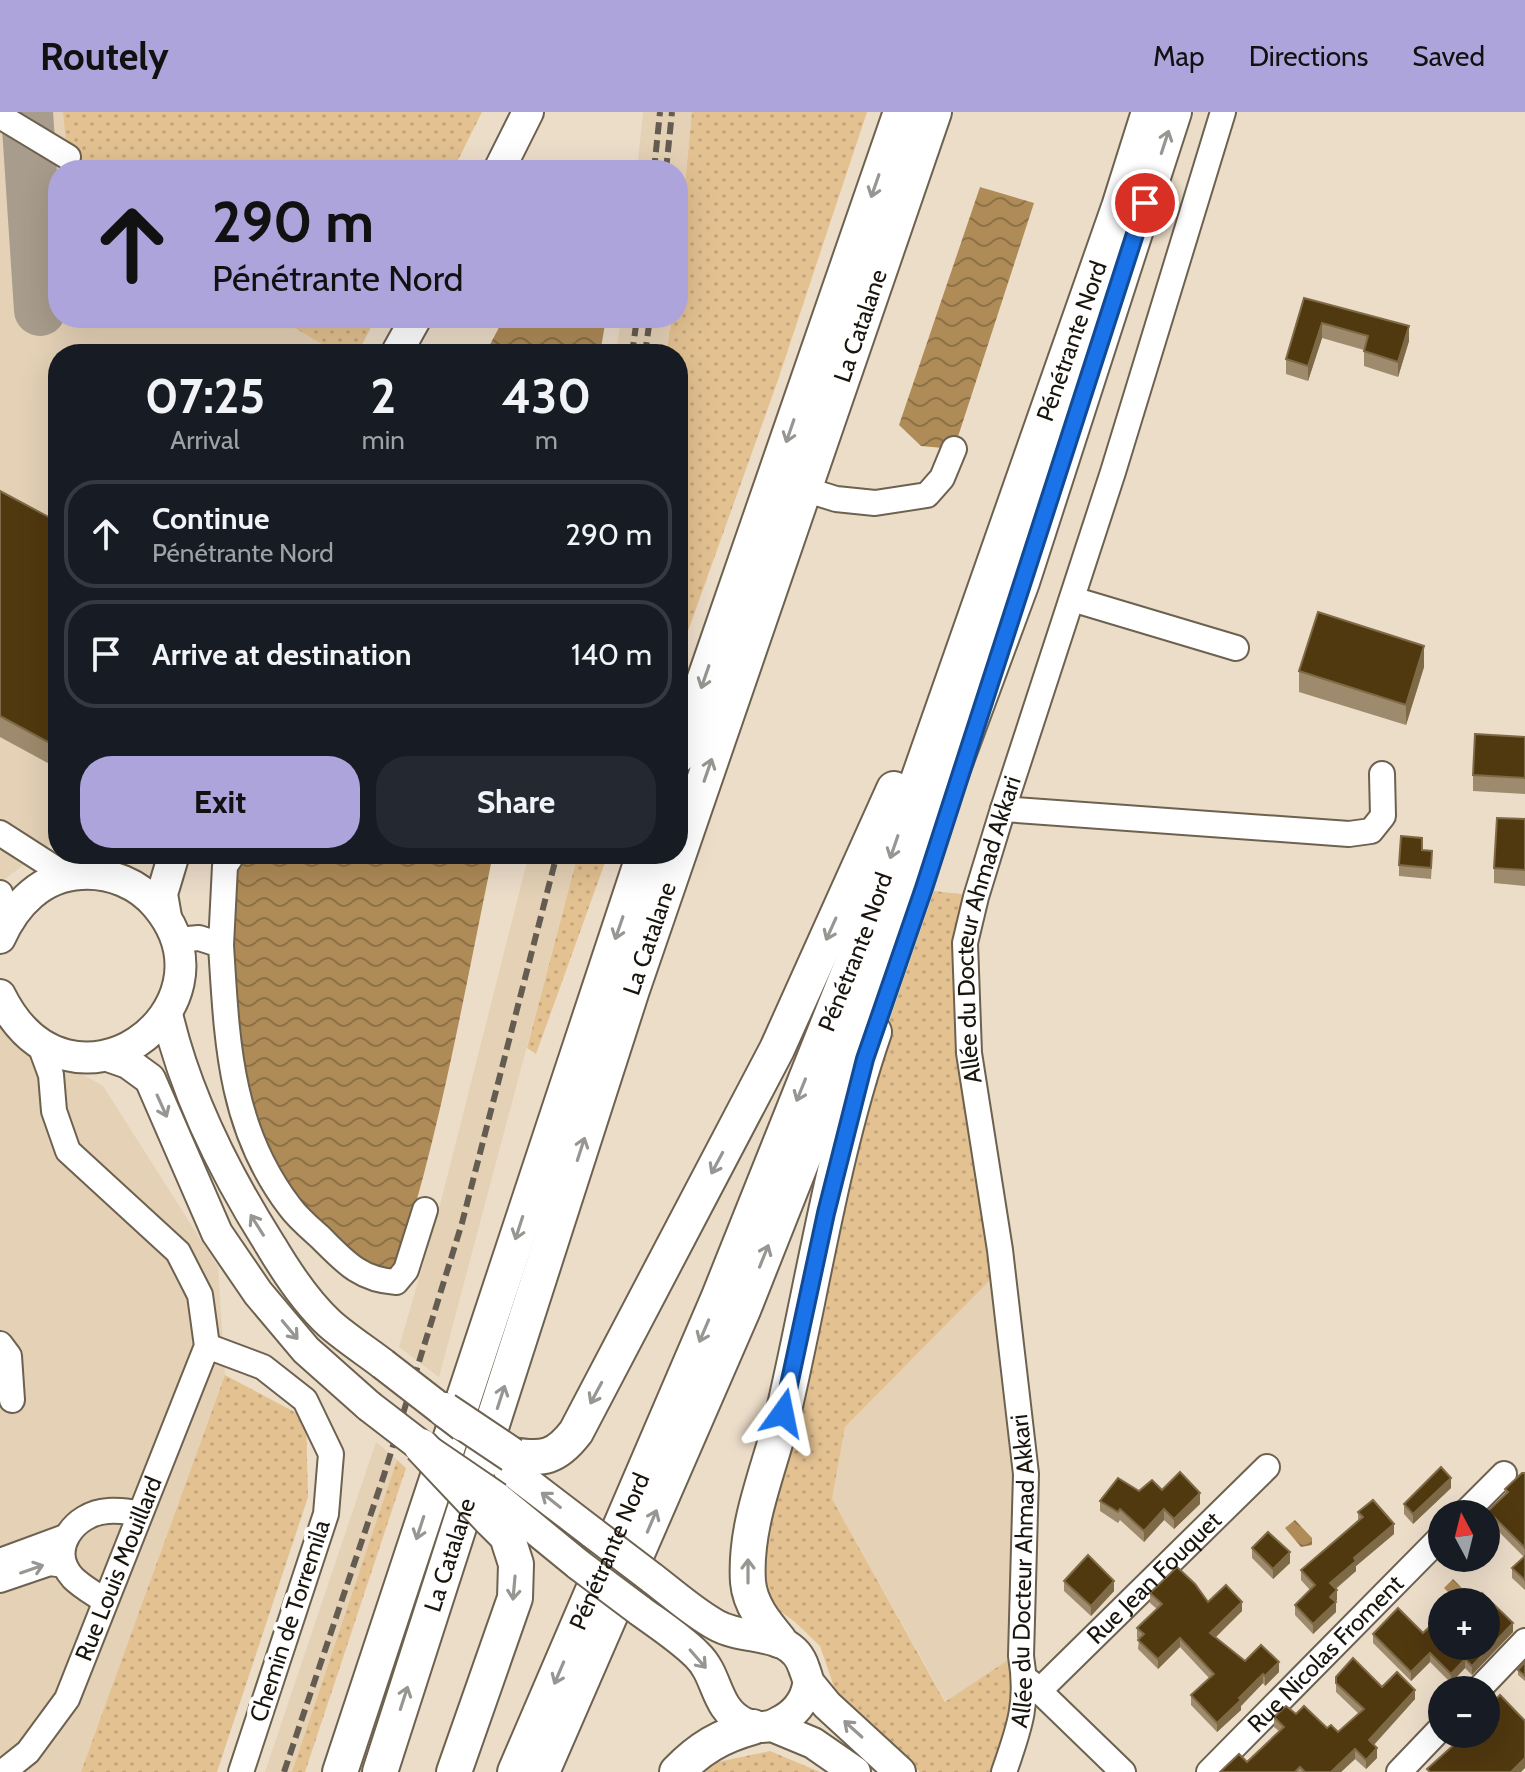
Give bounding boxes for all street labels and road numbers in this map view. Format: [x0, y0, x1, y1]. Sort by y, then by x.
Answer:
street label: Pénétrante Nord [1030, 257, 1113, 425]
street label: La Catalane [827, 265, 893, 386]
street label: Allée du Docteur Ahmad Akkari [949, 772, 1027, 1086]
street label: Pénétrante Nord [812, 869, 898, 1036]
street label: La Catalane [616, 878, 682, 999]
street label: Allée du Docteur Ahmad Akkari [1004, 1413, 1040, 1730]
street label: Pénétrante Nord [563, 1468, 656, 1634]
street label: Rue Louis Mouillard [69, 1472, 168, 1665]
street label: La Catalane [418, 1494, 481, 1615]
street label: Rue Jean Fouquet [1081, 1505, 1227, 1650]
street label: Chemin de Torremila [243, 1516, 336, 1725]
street label: Rue Nicolas Froment [1241, 1569, 1409, 1738]

